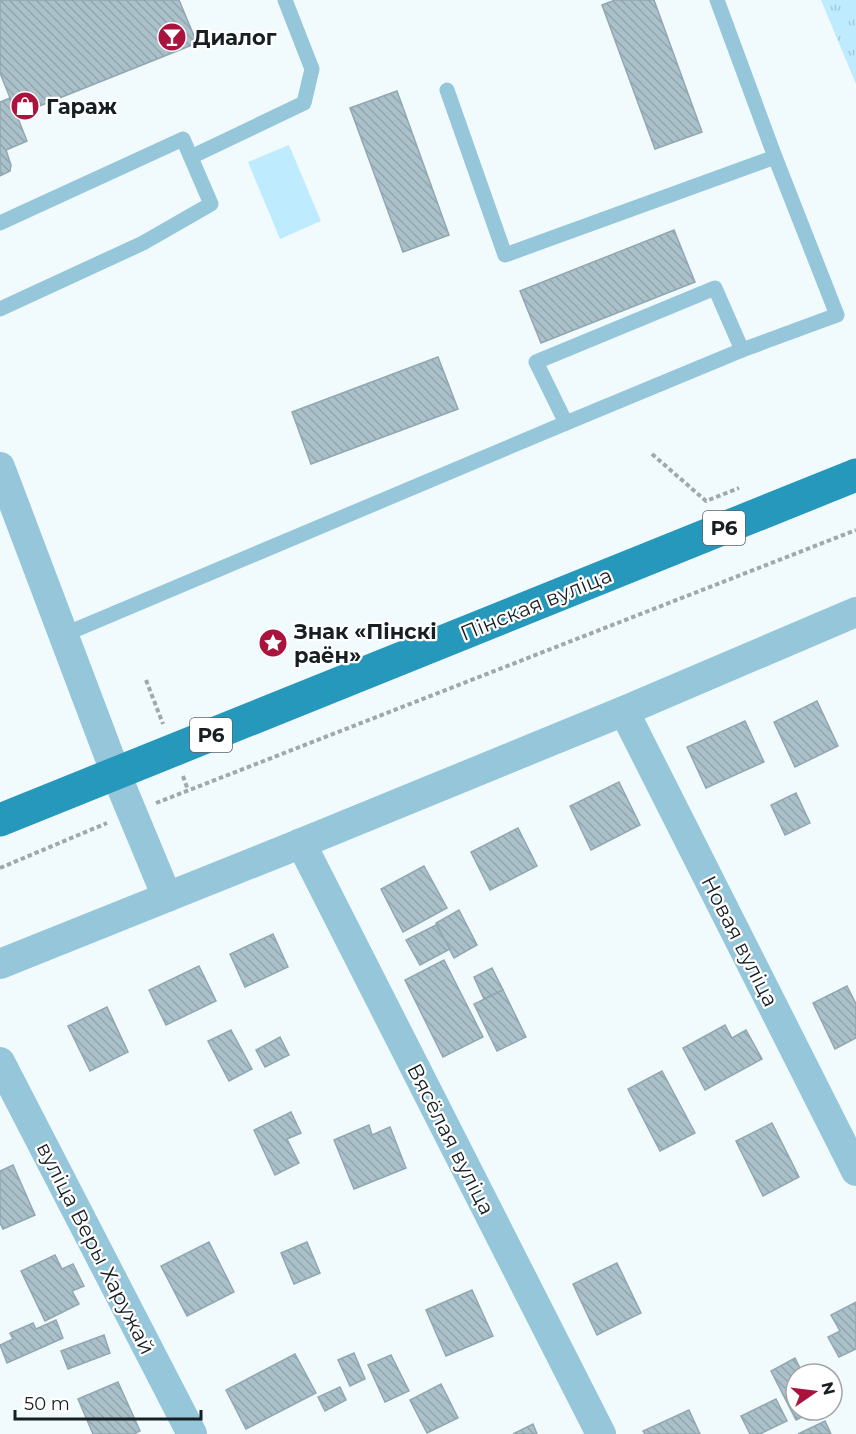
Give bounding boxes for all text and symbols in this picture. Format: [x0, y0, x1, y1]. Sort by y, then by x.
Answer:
bar icon: Диалог [156, 21, 188, 53]
place label: Диалог [193, 25, 277, 50]
shop icon: Гараж [9, 90, 41, 122]
place label: Гараж [46, 94, 118, 119]
road number: Р6 [703, 511, 745, 545]
street label: Пінская вуліца [457, 562, 615, 646]
place label: Знак «Пінскі раён» [293, 619, 437, 668]
place icon: Знак «Пінскі раён» [257, 627, 289, 659]
road number: Р6 [190, 718, 232, 752]
street label: Новая вуліца [696, 871, 784, 1011]
street label: Вясёлая вуліца [402, 1059, 500, 1219]
street label: вуліца Веры Харужай [32, 1138, 160, 1358]
north arrow [784, 1362, 844, 1422]
text: N [817, 1380, 839, 1397]
scale bar [15, 1383, 201, 1421]
text: 50 m [24, 1393, 70, 1415]

